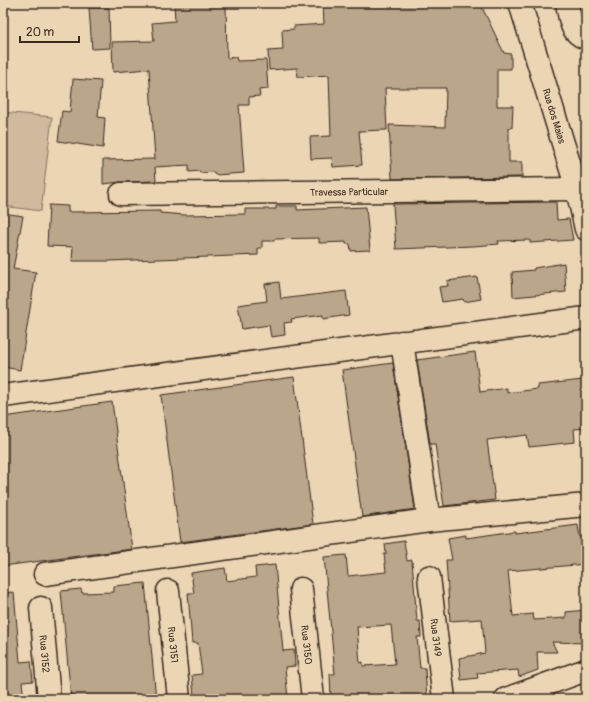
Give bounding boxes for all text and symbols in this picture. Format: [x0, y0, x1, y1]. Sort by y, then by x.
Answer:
scale bar [20, 18, 79, 44]
text: 20 m [26, 25, 55, 40]
street label: Rua dos Maias [540, 87, 568, 146]
street label: Travessa Particular [310, 186, 389, 199]
street label: Rua 3149 [427, 618, 444, 657]
street label: Rua 3150 [298, 625, 314, 665]
street label: Rua 3151 [165, 626, 180, 664]
street label: Rua 3152 [36, 634, 52, 674]

